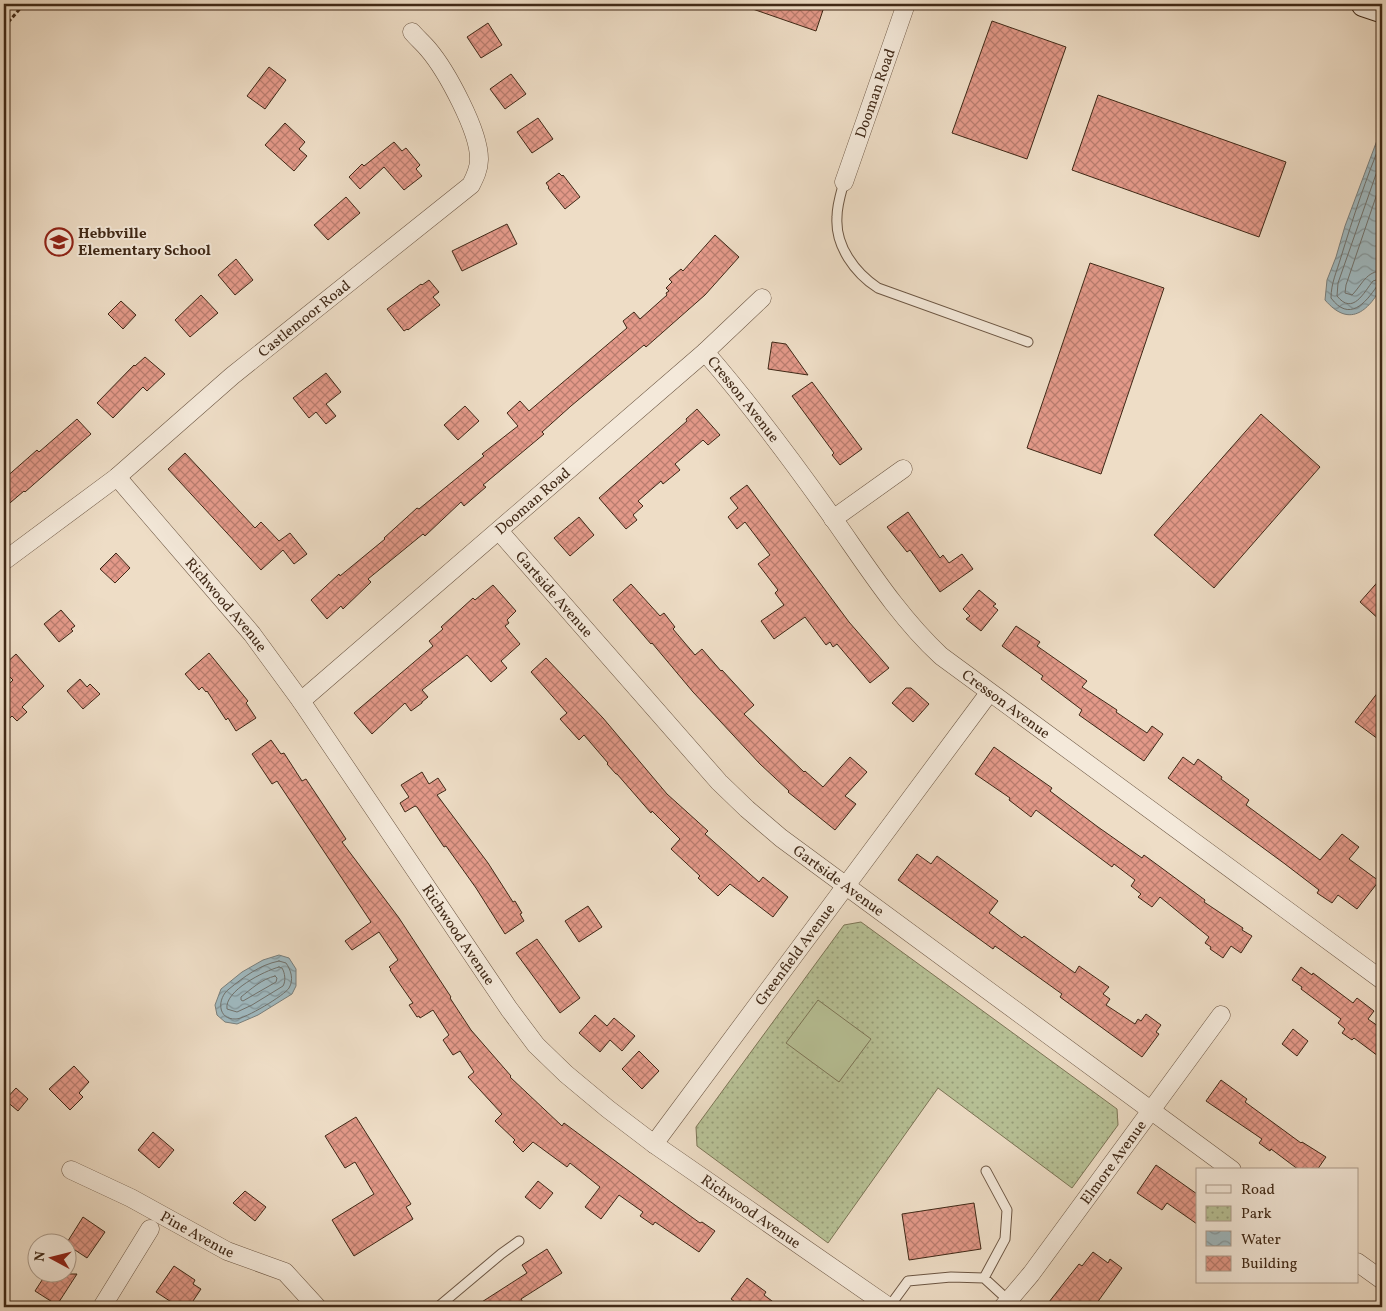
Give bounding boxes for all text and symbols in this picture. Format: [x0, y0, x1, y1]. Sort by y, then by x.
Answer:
street label: Dooman Road [851, 46, 902, 141]
place label: Hebbville Elementary School [78, 224, 211, 262]
school or university icon: Hebbville Elementary School [44, 227, 74, 257]
street label: Castlemoor Road [254, 276, 356, 363]
street label: Cresson Avenue [701, 352, 783, 448]
street label: Dooman Road [491, 464, 576, 541]
street label: Gartside Avenue [510, 547, 597, 643]
street label: Richwood Avenue [179, 554, 271, 657]
street label: Cresson Avenue [957, 665, 1054, 745]
street label: Gartside Avenue [788, 841, 888, 922]
street label: Richwood Avenue [416, 881, 499, 990]
street label: Greenfield Avenue [751, 900, 841, 1011]
street label: Elmore Avenue [1076, 1116, 1152, 1210]
legend [1196, 1168, 1358, 1284]
street label: Richwood Avenue [696, 1170, 804, 1255]
text: Road [1241, 1180, 1275, 1201]
text: Park [1241, 1204, 1272, 1225]
street label: Pine Avenue [156, 1207, 237, 1265]
text: Water [1241, 1230, 1281, 1251]
north arrow [28, 1234, 78, 1284]
text: N [31, 1250, 51, 1263]
text: Building [1241, 1254, 1298, 1275]

